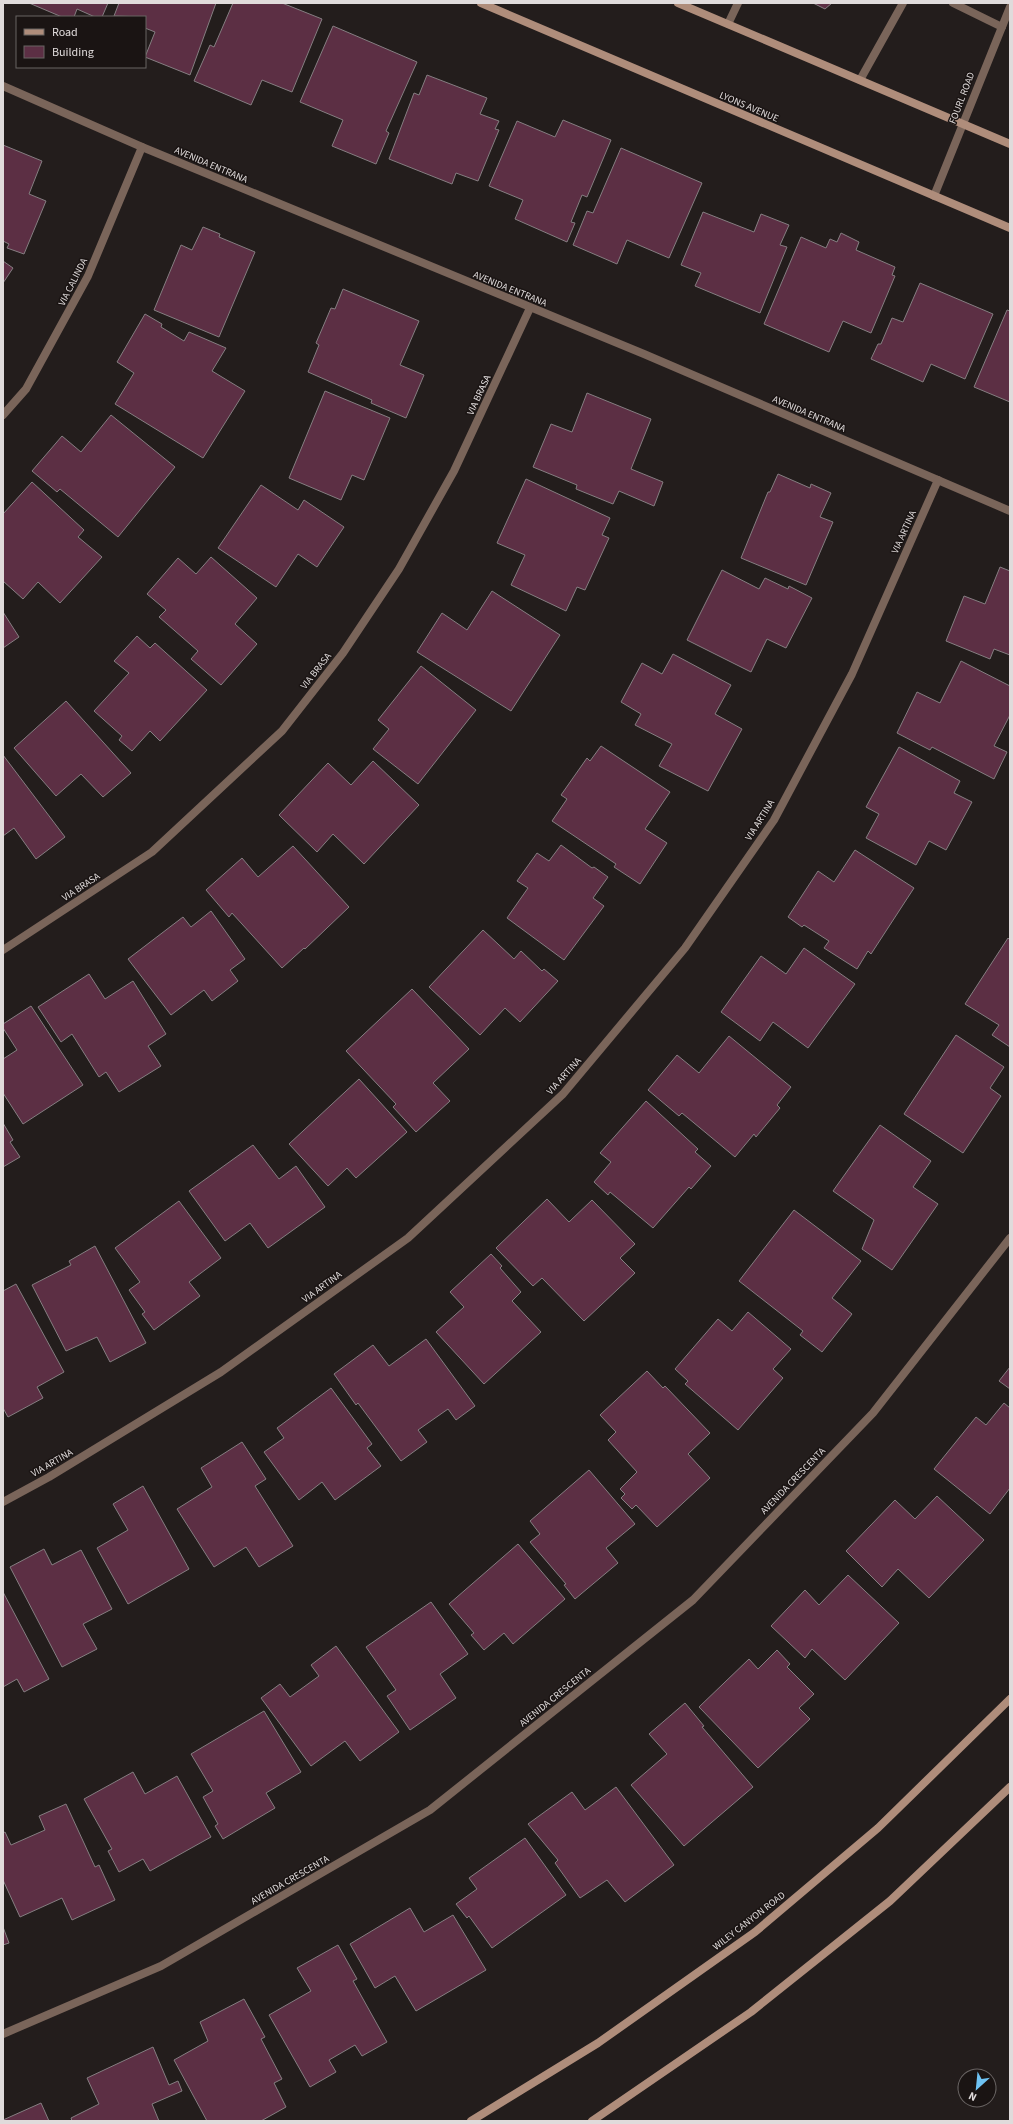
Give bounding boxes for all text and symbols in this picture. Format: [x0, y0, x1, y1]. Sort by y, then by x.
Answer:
legend [16, 16, 146, 68]
text: Road [52, 24, 78, 41]
text: Building [52, 44, 94, 61]
street label: FOURL ROAD [946, 70, 978, 126]
street label: LYONS AVENUE [717, 88, 781, 126]
street label: AVENIDA ENTRANA [172, 143, 250, 187]
street label: VIA CALINDA [55, 255, 91, 308]
street label: AVENIDA ENTRANA [471, 268, 549, 310]
street label: VIA BRASA [464, 372, 495, 417]
street label: AVENIDA ENTRANA [770, 392, 848, 436]
street label: VIA ARTINA [888, 508, 920, 556]
street label: VIA BRASA [297, 649, 335, 692]
street label: VIA ARTINA [742, 796, 778, 843]
street label: VIA BRASA [59, 869, 103, 905]
street label: VIA ARTINA [543, 1054, 585, 1098]
street label: VIA ARTINA [299, 1267, 345, 1306]
street label: AVENIDA CRESCENTA [757, 1444, 829, 1518]
street label: VIA ARTINA [29, 1445, 76, 1481]
street label: AVENIDA CRESCENTA [516, 1663, 594, 1730]
street label: AVENIDA CRESCENTA [248, 1852, 332, 1908]
street label: WILEY CANYON ROAD [710, 1888, 788, 1954]
north arrow [957, 2068, 997, 2108]
text: N [966, 2088, 979, 2105]

